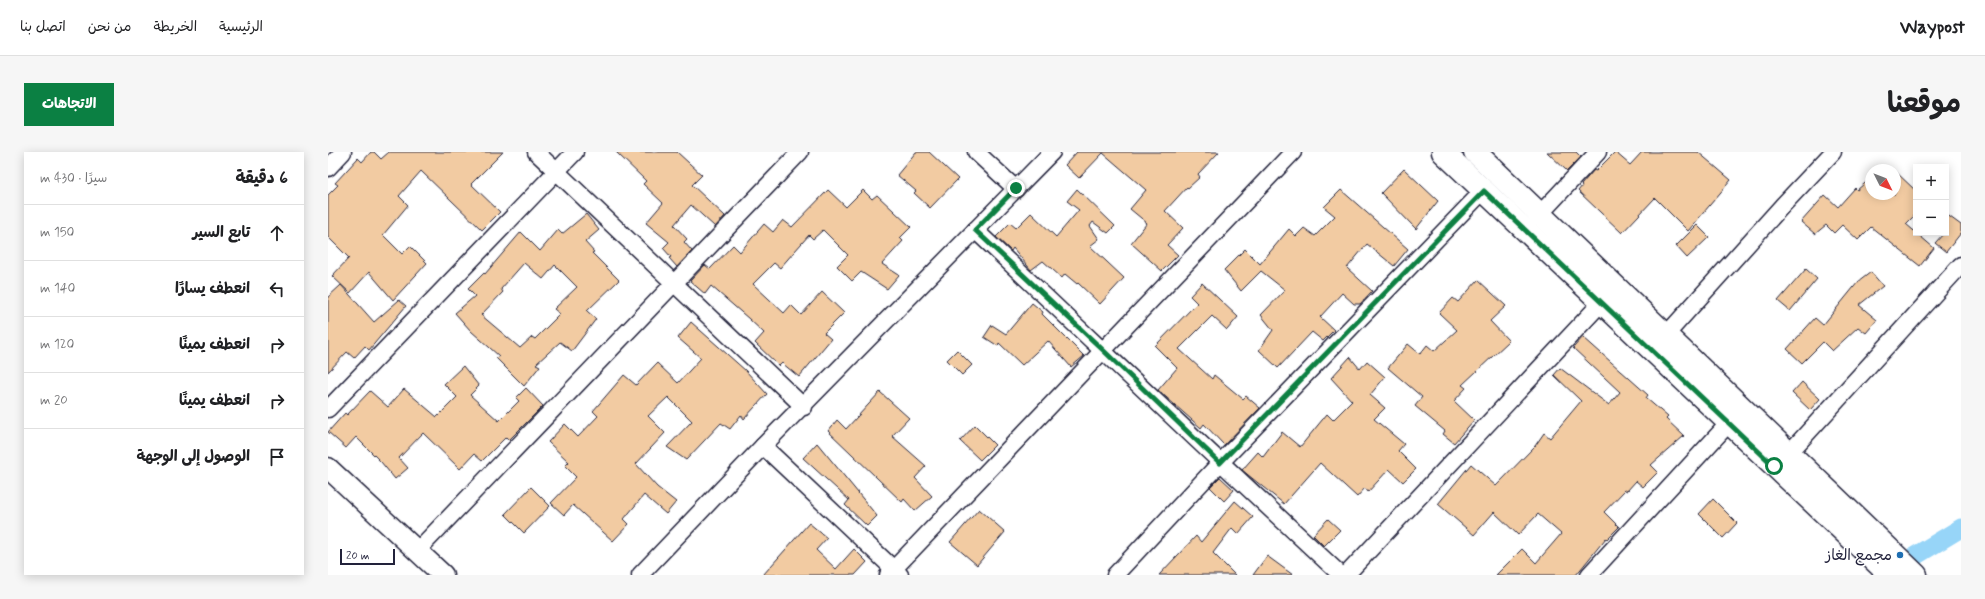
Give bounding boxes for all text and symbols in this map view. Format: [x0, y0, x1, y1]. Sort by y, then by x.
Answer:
text: Waypost [1900, 15, 1965, 40]
text: اتصل بنا [20, 18, 66, 36]
text: من نحن [88, 18, 131, 36]
text: الخريطة [153, 18, 197, 36]
text: الرئيسية [219, 18, 263, 36]
button: الاتجاهات [24, 83, 114, 126]
text: موقعنا [1887, 86, 1961, 123]
north arrow [1865, 164, 1901, 200]
map controls [1913, 164, 1949, 236]
button: + [1913, 164, 1949, 200]
text: 6 دقيقة [235, 167, 288, 189]
text: سيرًا · 430 m [40, 170, 107, 187]
route end [1007, 179, 1025, 197]
button: − [1913, 200, 1949, 236]
icon: ahead [266, 222, 288, 244]
text: تابع السير [192, 223, 250, 243]
text: 150 m [40, 224, 74, 241]
icon: left [266, 278, 288, 300]
text: انعطف يسارًا [175, 279, 250, 299]
text: 140 m [40, 280, 75, 297]
icon: right [266, 334, 288, 356]
text: انعطف يمينًا [179, 335, 250, 355]
text: 120 m [40, 336, 74, 353]
icon: right [266, 390, 288, 412]
text: انعطف يمينًا [179, 391, 250, 411]
text: 20 m [40, 392, 68, 409]
icon: arrive [266, 446, 288, 468]
text: الوصول إلى الوجهة [136, 447, 250, 467]
route start [1765, 457, 1783, 475]
place label: مجمع الغاز [1824, 546, 1892, 566]
scale bar [340, 547, 395, 566]
text: 20 m [346, 549, 369, 563]
marker: مجمع الغاز [1895, 550, 1905, 560]

